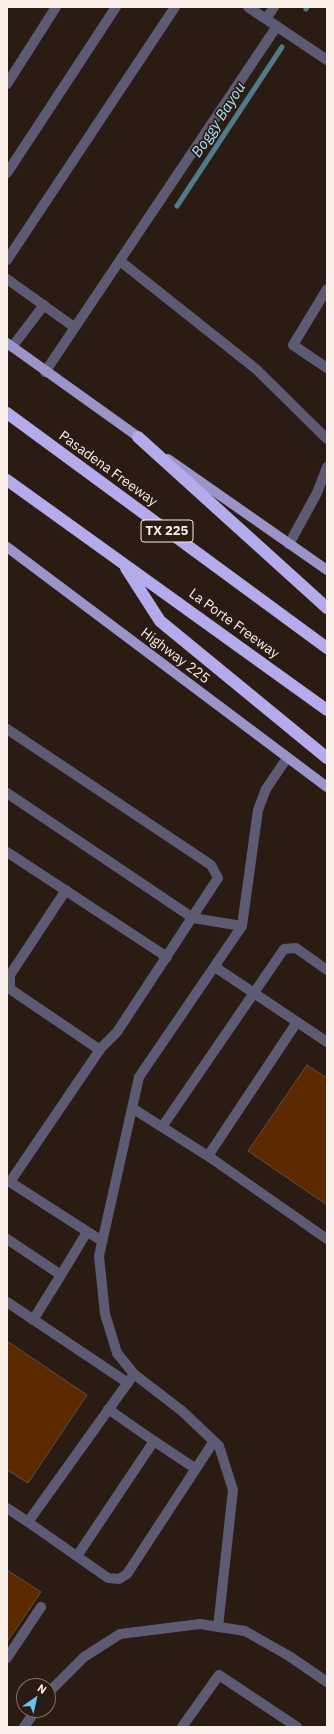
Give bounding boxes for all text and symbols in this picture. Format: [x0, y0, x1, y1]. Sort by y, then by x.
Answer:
water label: Boggy Bayou [188, 79, 250, 161]
street label: Pasadena Freeway [55, 428, 161, 510]
road number: TX 225 [141, 520, 193, 542]
street label: La Porte Freeway [185, 586, 283, 662]
street label: Highway 225 [137, 625, 213, 687]
north arrow [16, 1678, 56, 1718]
text: N [35, 1681, 49, 1697]

